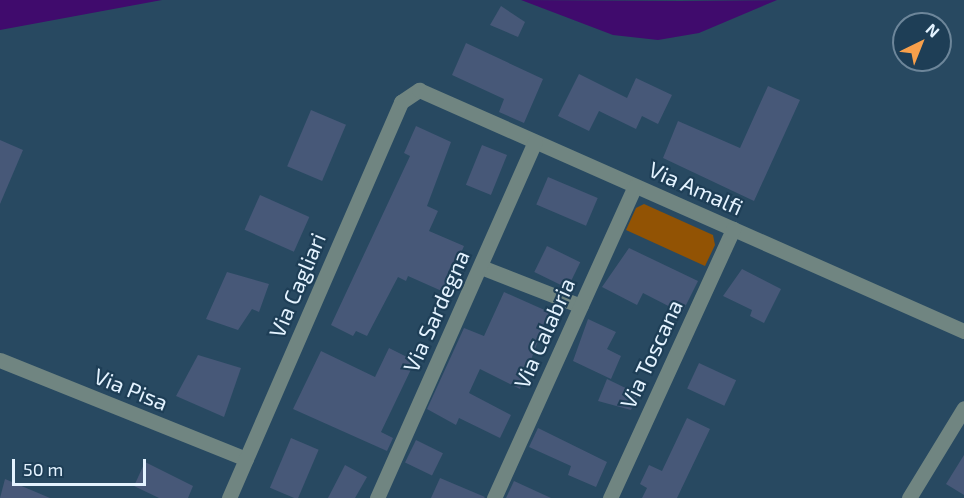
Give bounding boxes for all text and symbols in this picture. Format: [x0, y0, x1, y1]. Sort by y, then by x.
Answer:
north arrow [892, 12, 952, 72]
text: N [923, 19, 944, 41]
street label: Via Amalfi [645, 155, 747, 221]
street label: Via Cagliari [263, 229, 331, 341]
street label: Via Sardegna [397, 246, 475, 376]
street label: Via Calabria [508, 274, 580, 392]
street label: Via Toscana [614, 295, 688, 413]
street label: Via Pisa [90, 362, 172, 416]
scale bar [15, 447, 148, 485]
text: 50 m [23, 458, 63, 480]

